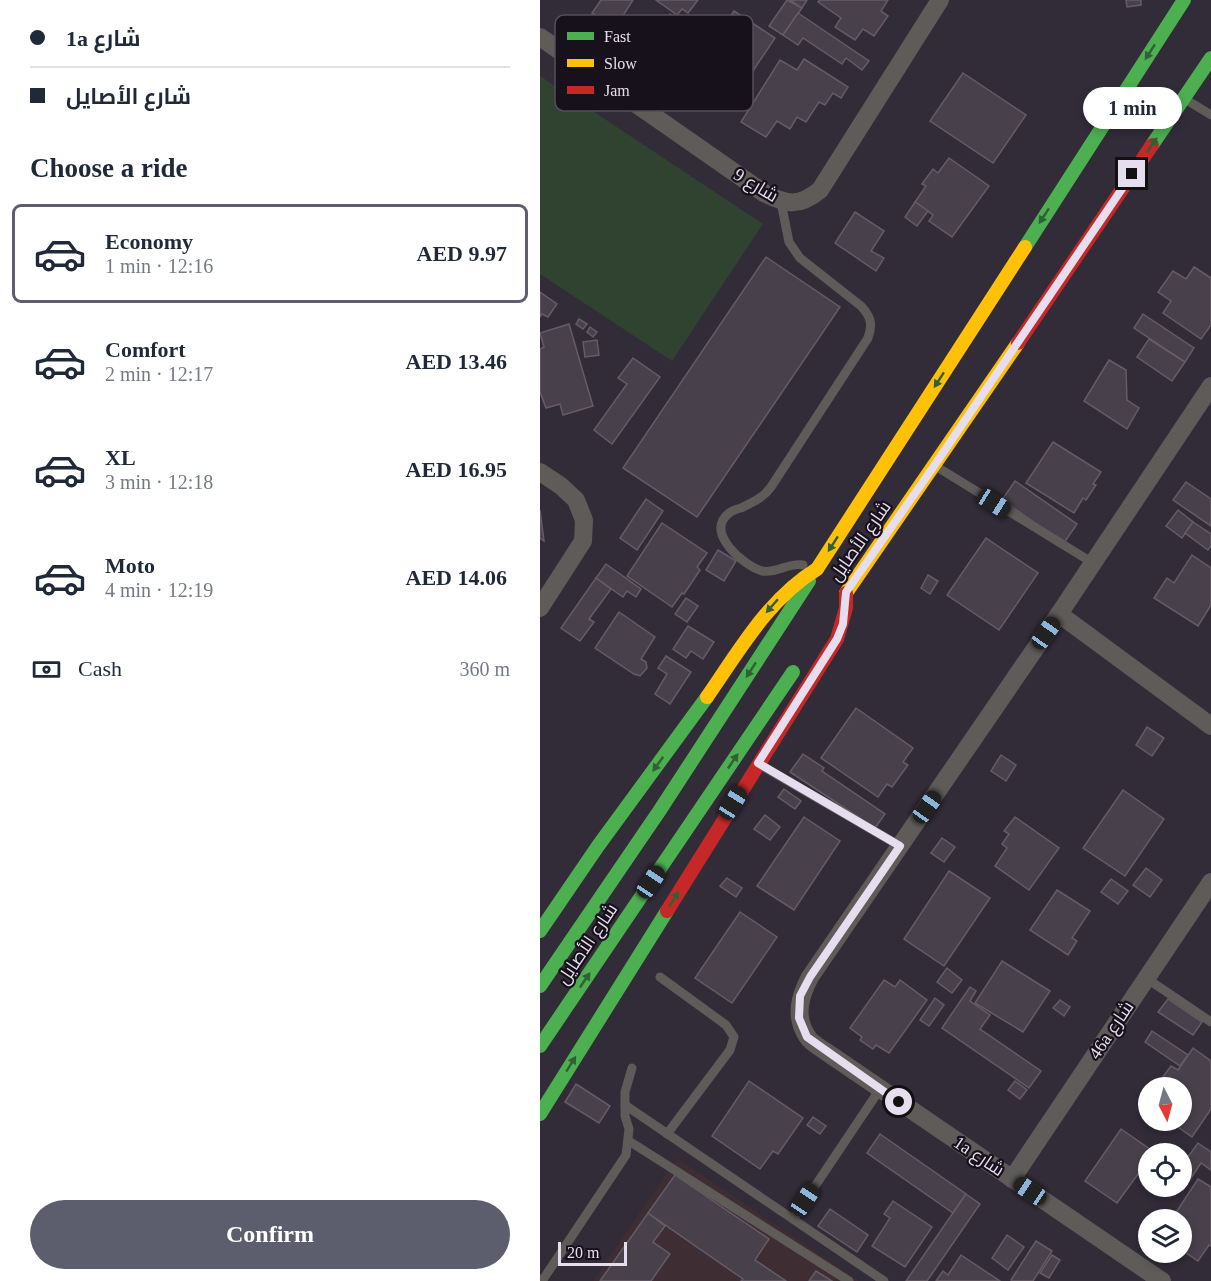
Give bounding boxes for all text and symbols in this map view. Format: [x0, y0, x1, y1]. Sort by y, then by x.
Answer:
legend [555, 15, 753, 111]
text: 1a شارع [66, 26, 141, 51]
text: Fast [604, 28, 631, 45]
one-way arrow [1144, 44, 1156, 60]
text: Slow [604, 55, 637, 72]
text: Jam [604, 82, 630, 99]
text: شارع الأصايل [66, 84, 191, 109]
callout: 1 min [1082, 87, 1182, 129]
text: 1 min [1108, 97, 1157, 119]
one-way arrow [1146, 138, 1158, 154]
text: Choose a ride [30, 153, 188, 183]
route end [1118, 160, 1145, 187]
street label: شارع 9 [729, 164, 782, 208]
one-way arrow [1039, 208, 1050, 224]
icon: car [33, 227, 87, 281]
text: Economy [105, 229, 193, 254]
text: AED 9.97 [417, 241, 507, 266]
text: 1 min · 12:16 [105, 255, 213, 277]
icon: car [33, 335, 87, 389]
text: Comfort [105, 337, 186, 362]
text: AED 13.46 [406, 349, 507, 374]
text: 2 min · 12:17 [105, 363, 213, 385]
one-way arrow [933, 372, 944, 388]
icon: car [33, 443, 87, 497]
text: XL [105, 445, 136, 470]
text: AED 16.95 [406, 457, 507, 482]
text: 3 min · 12:18 [105, 471, 213, 493]
car [974, 486, 1014, 520]
street label: شارع الأصايل [825, 497, 897, 586]
one-way arrow [827, 536, 838, 552]
icon: car [33, 551, 87, 605]
text: Moto [105, 553, 155, 578]
text: AED 14.06 [406, 565, 507, 590]
text: 4 min · 12:19 [105, 579, 213, 601]
one-way arrow [766, 598, 779, 613]
car [1028, 613, 1064, 653]
icon: cash [30, 653, 63, 686]
text: Cash [78, 656, 122, 681]
text: 360 m [459, 658, 510, 680]
one-way arrow [745, 662, 756, 679]
one-way arrow [727, 753, 738, 769]
one-way arrow [653, 757, 665, 772]
car [716, 783, 750, 823]
car [909, 787, 945, 827]
car [633, 862, 669, 902]
one-way arrow [669, 890, 680, 907]
street label: شارع الأصايل [553, 900, 623, 989]
one-way arrow [579, 972, 590, 988]
street label: 46a شارع [1084, 997, 1139, 1064]
one-way arrow [565, 1056, 576, 1072]
north arrow [1138, 1077, 1192, 1131]
map controls [1138, 1077, 1192, 1263]
route start [885, 1088, 912, 1115]
street label: 1a شارع [949, 1132, 1008, 1182]
button: locate [1138, 1143, 1192, 1197]
car [1010, 1173, 1050, 1209]
car [787, 1180, 823, 1220]
button: Confirm [30, 1200, 510, 1269]
button: layers [1138, 1209, 1192, 1263]
scale bar [558, 1239, 627, 1266]
text: 20 m [567, 1244, 599, 1261]

